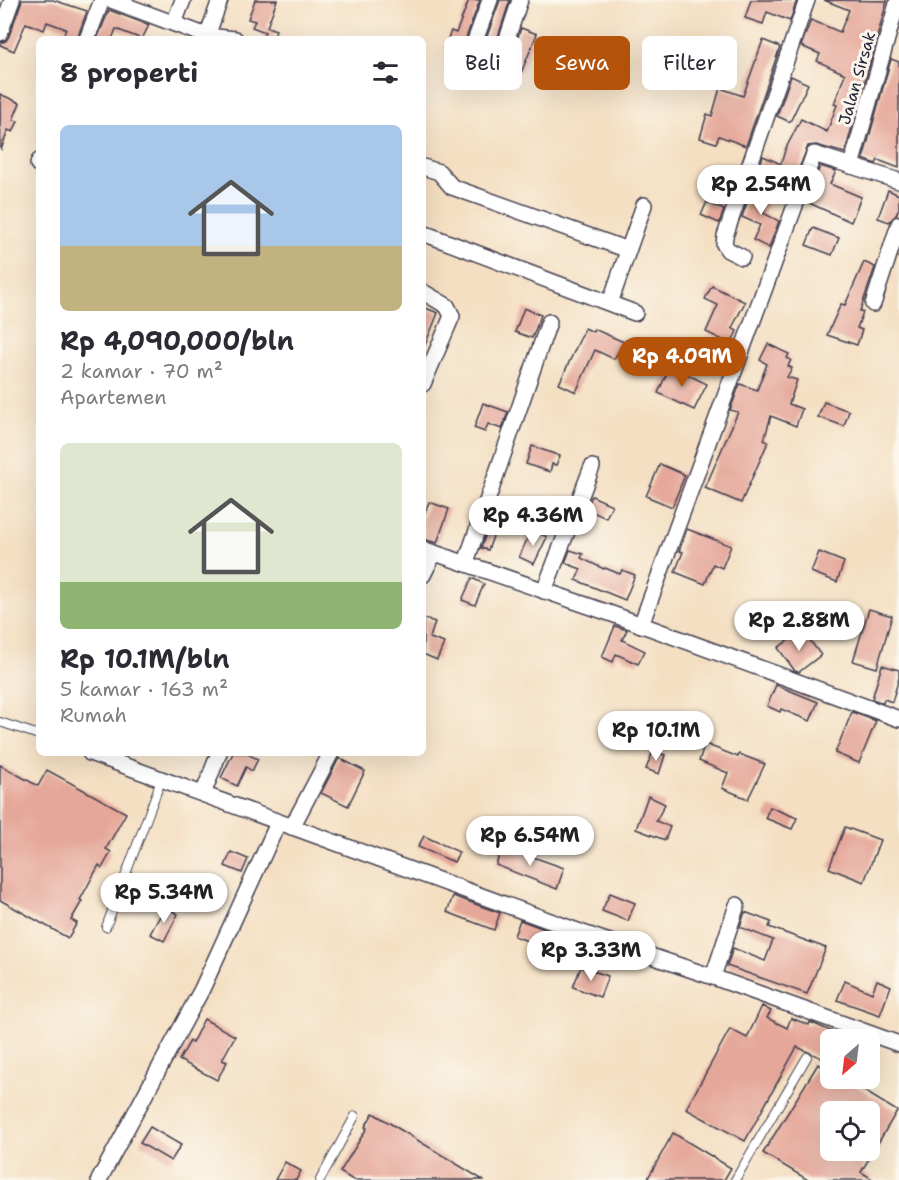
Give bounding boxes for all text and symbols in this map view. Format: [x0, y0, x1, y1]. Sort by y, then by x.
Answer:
street label: Jalan Sirsak [834, 29, 880, 127]
chip: Beli [444, 36, 522, 90]
chip: Sewa [534, 36, 630, 90]
chip: Filter [642, 36, 737, 90]
text: 8 properti [60, 55, 198, 90]
icon: filters [369, 56, 402, 89]
icon: home [177, 164, 285, 272]
pin: Rp 2.54M [699, 165, 823, 216]
text: Rp 2.54M [711, 171, 811, 197]
text: Rp 4,090,000/bln [60, 323, 294, 358]
pin: Rp 4.09M [620, 337, 744, 388]
text: Rp 4.09M [632, 343, 732, 369]
text: 2 kamar · 70 m² [60, 358, 223, 384]
text: Apartemen [60, 384, 167, 410]
icon: home [177, 482, 285, 590]
pin: Rp 4.36M [471, 496, 595, 547]
text: Rp 4.36M [483, 502, 583, 528]
pin: Rp 2.88M [737, 601, 861, 652]
text: Rp 2.88M [748, 607, 850, 633]
text: Rp 10.1M/bln [60, 641, 230, 676]
text: 5 kamar · 163 m² [60, 676, 228, 702]
text: Rumah [60, 702, 127, 728]
pin: Rp 10.1M [594, 711, 718, 762]
text: Rp 10.1M [612, 717, 700, 743]
pin: Rp 6.54M [468, 816, 592, 867]
text: Rp 6.54M [480, 822, 580, 848]
pin: Rp 5.34M [102, 873, 226, 924]
text: Rp 5.34M [114, 879, 214, 905]
pin: Rp 3.33M [529, 931, 653, 982]
text: Rp 3.33M [541, 937, 641, 963]
north arrow [820, 1029, 880, 1089]
map controls [820, 1029, 880, 1161]
button: locate [820, 1101, 880, 1161]

